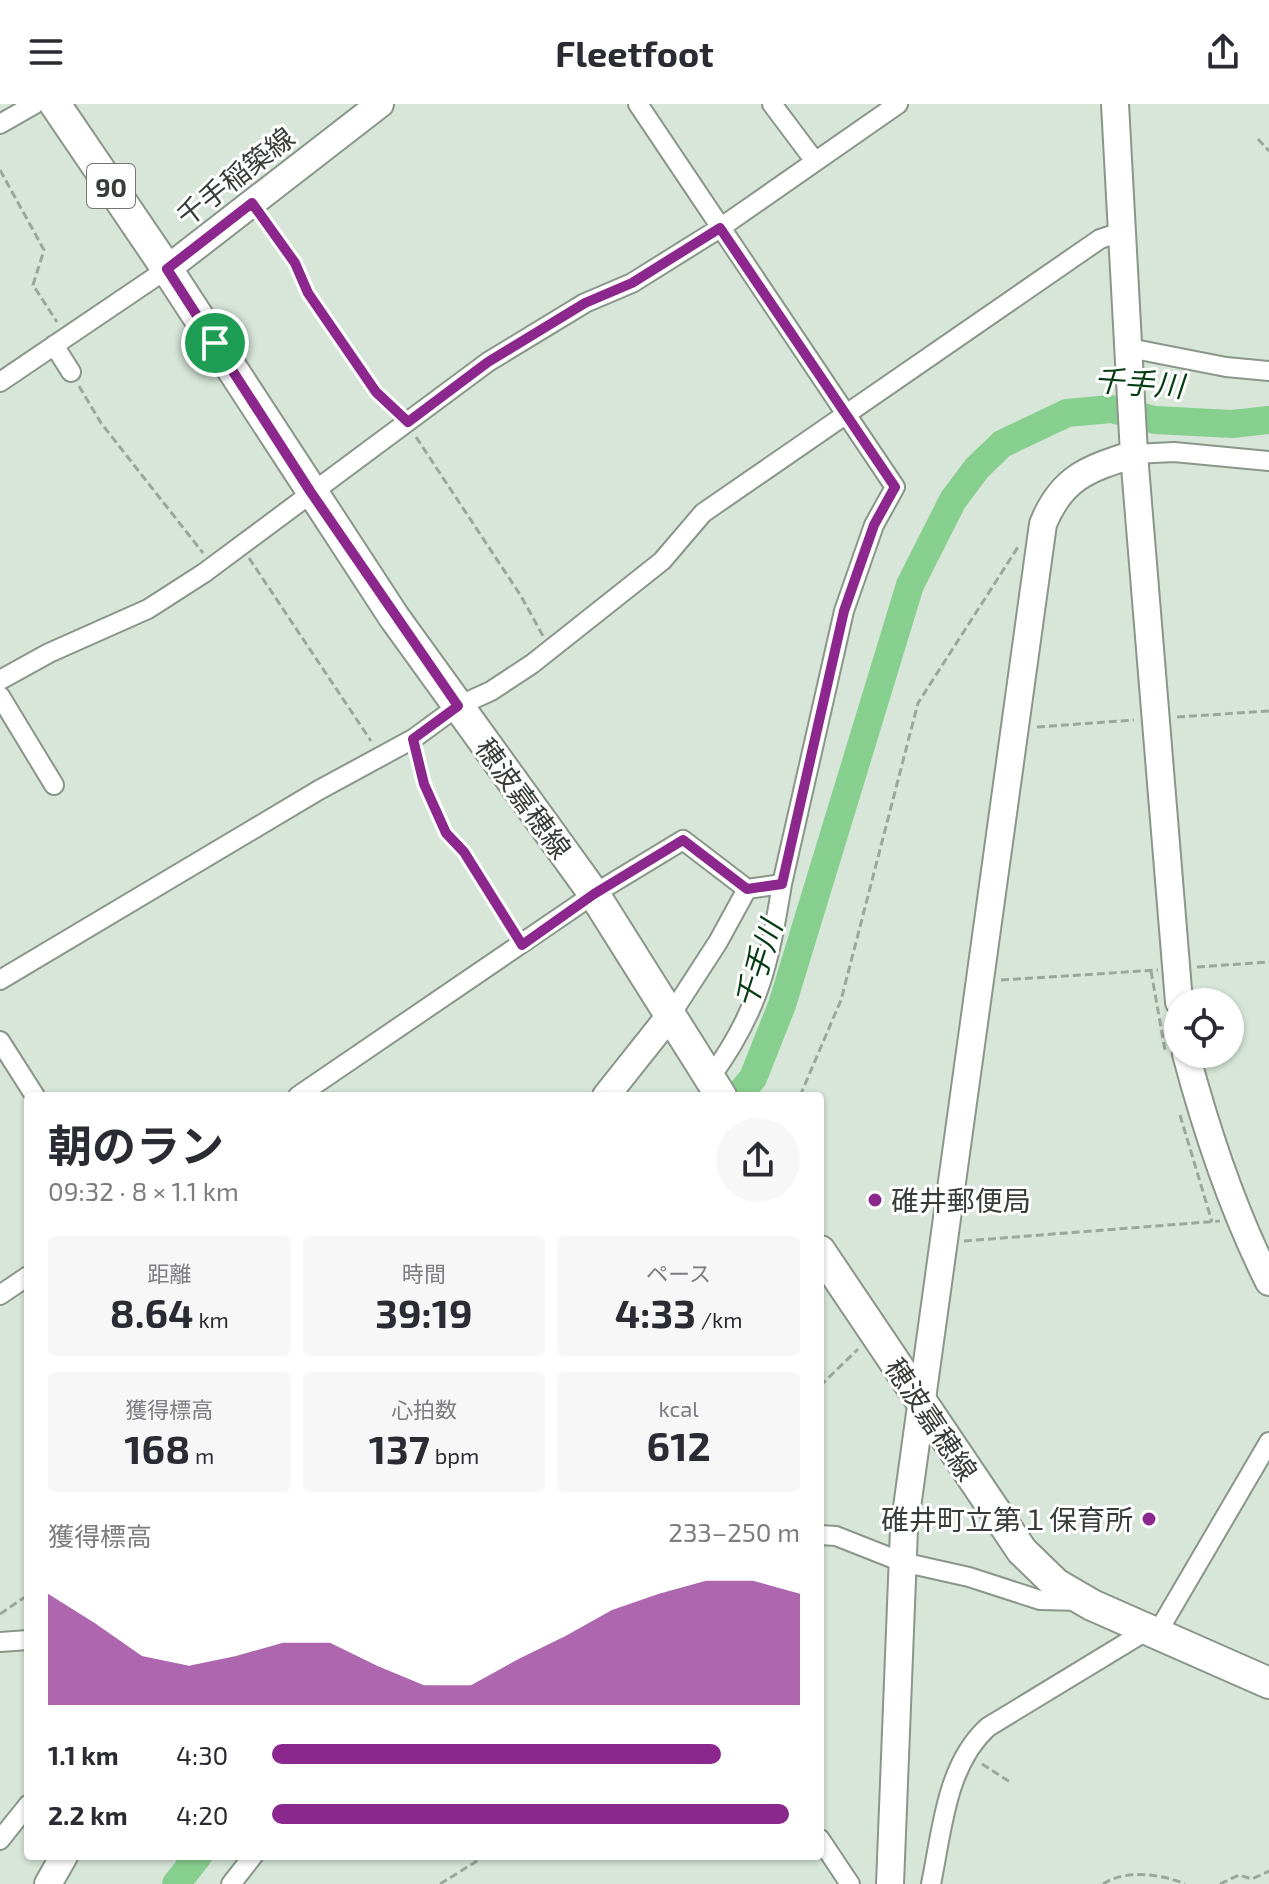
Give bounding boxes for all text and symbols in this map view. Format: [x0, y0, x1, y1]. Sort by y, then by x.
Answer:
icon: menu [24, 30, 68, 74]
icon: share [1201, 30, 1245, 74]
text: Fleetfoot [555, 31, 714, 74]
street label: 千手稲築線 [169, 120, 301, 232]
road number: 90 [87, 164, 135, 208]
pin [181, 309, 249, 377]
icon: arrive [193, 321, 237, 365]
water label: 千手川 [1093, 361, 1188, 403]
street label: 穂波嘉穂線 [469, 731, 579, 865]
water label: 千手川 [726, 913, 789, 1012]
map controls [1164, 988, 1244, 1068]
button: locate [1164, 988, 1244, 1068]
text: 朝のラン [48, 1118, 224, 1171]
button: share [716, 1118, 800, 1202]
text: 09:32 · 8 × 1.1 km [48, 1175, 239, 1206]
place label: 碓井郵便局 [891, 1183, 1031, 1217]
marker: 碓井郵便局 [866, 1191, 884, 1209]
text: 距離 [147, 1260, 191, 1286]
text: 時間 [402, 1260, 446, 1286]
text: ペース [646, 1260, 711, 1286]
text: 8.64 [110, 1288, 194, 1336]
text: 39:19 [375, 1288, 473, 1336]
text: 4:33 [615, 1288, 696, 1336]
text: km [194, 1306, 229, 1332]
text: /km [696, 1306, 743, 1332]
street label: 穂波嘉穂線 [879, 1351, 985, 1487]
text: kcal [659, 1395, 699, 1421]
text: 獲得標高 [125, 1396, 213, 1422]
text: 心拍数 [391, 1396, 457, 1422]
text: 612 [647, 1421, 711, 1469]
text: 168 [124, 1424, 190, 1472]
text: 137 [369, 1424, 430, 1472]
text: m [190, 1442, 214, 1468]
text: bpm [430, 1442, 479, 1468]
place label: 碓井町立第１保育所 [881, 1502, 1133, 1536]
marker: 碓井町立第１保育所 [1140, 1510, 1158, 1528]
text: 233–250 m [668, 1516, 800, 1547]
text: 獲得標高 [48, 1520, 152, 1551]
text: 1.1 km [48, 1739, 119, 1770]
text: 4:30 [176, 1739, 228, 1770]
text: 2.2 km [48, 1799, 128, 1830]
text: 4:20 [176, 1799, 228, 1830]

